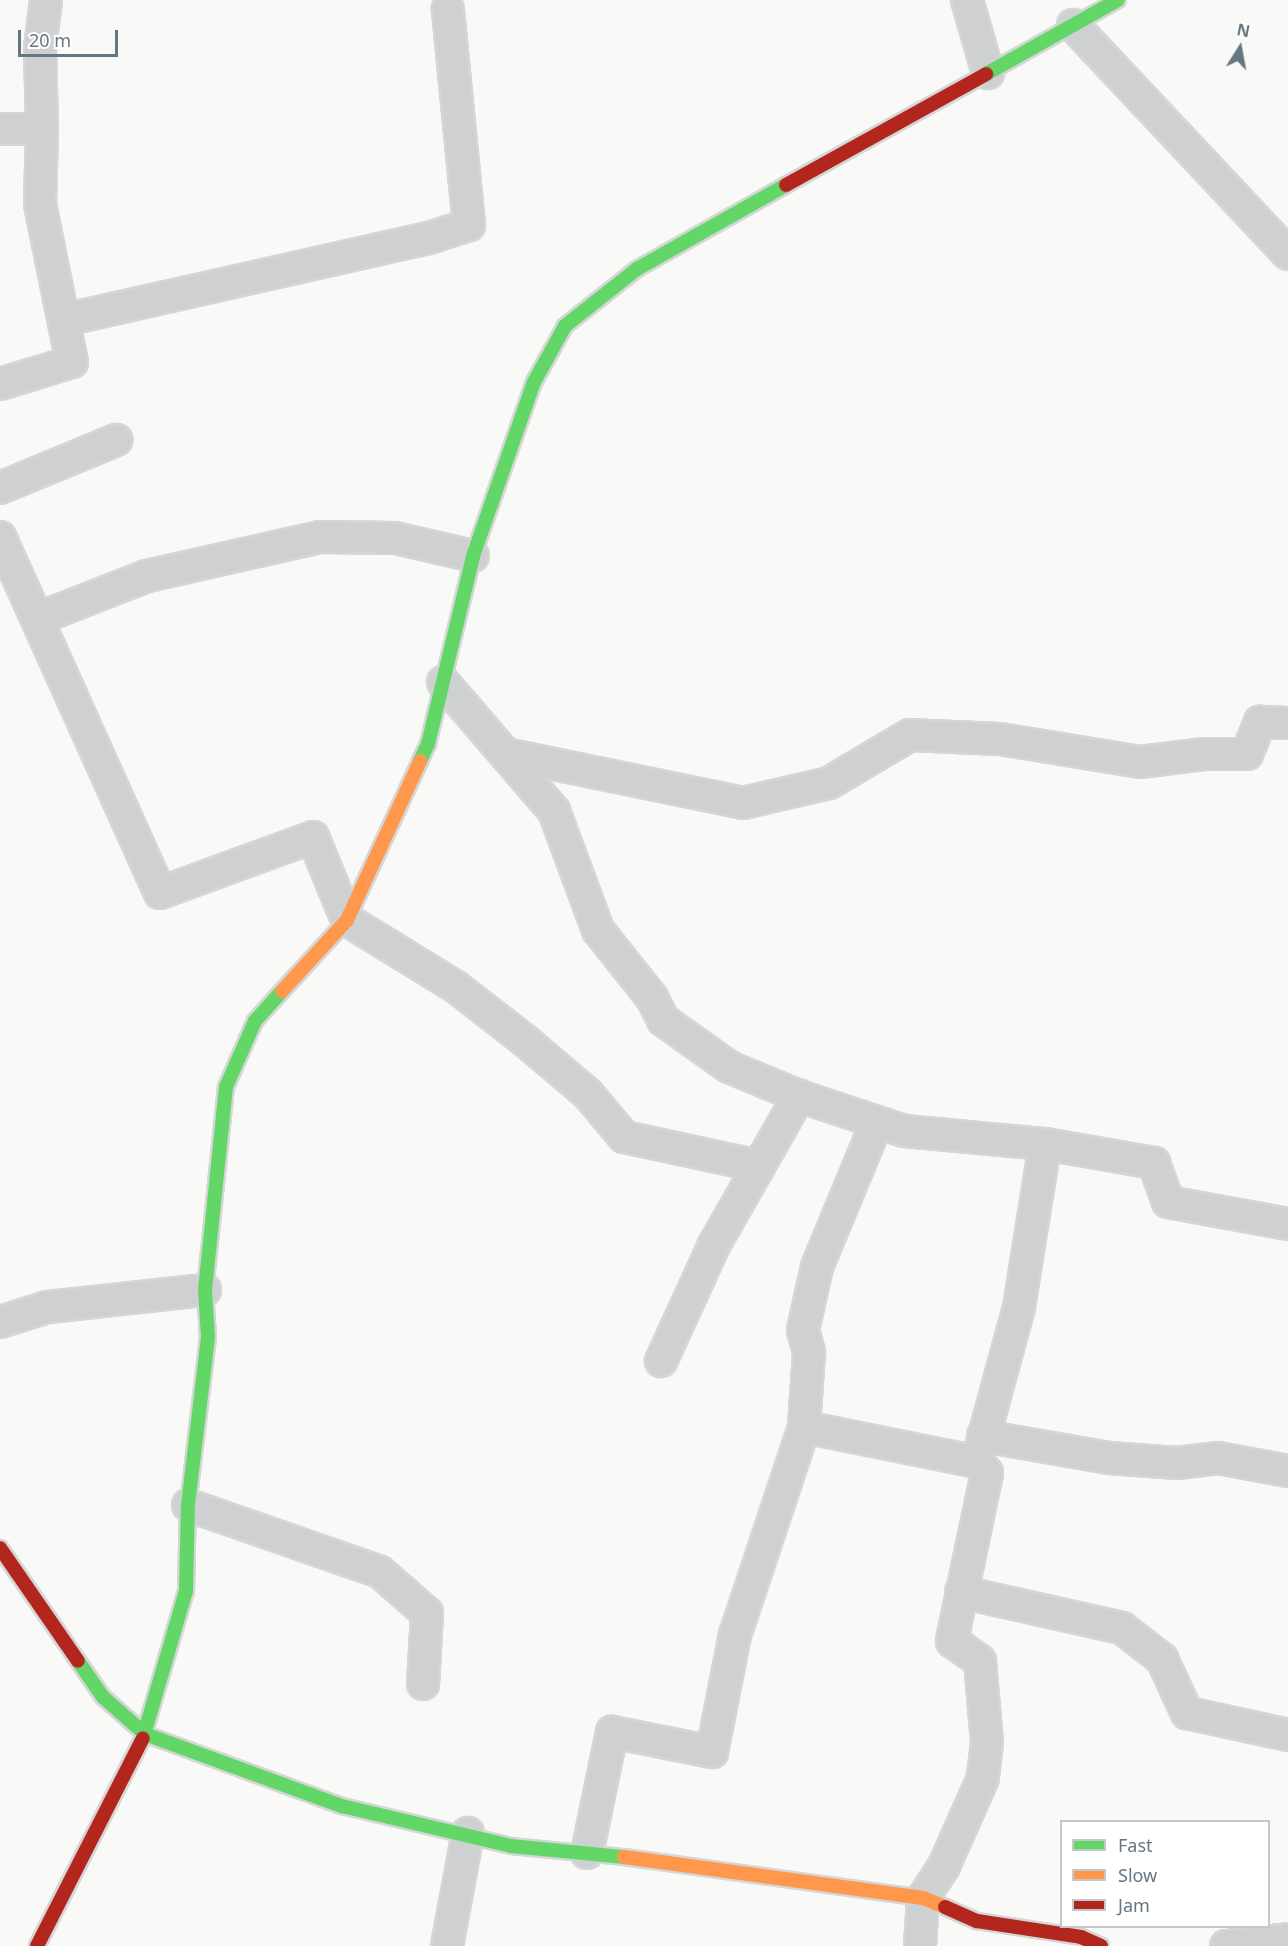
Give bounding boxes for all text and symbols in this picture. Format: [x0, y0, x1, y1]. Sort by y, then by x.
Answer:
scale bar [21, 18, 122, 56]
north arrow [1210, 18, 1270, 78]
text: N [1235, 18, 1252, 42]
text: 20 m [29, 28, 71, 52]
legend [1060, 1820, 1270, 1928]
text: Fast [1118, 1833, 1153, 1857]
text: Slow [1118, 1863, 1157, 1887]
text: Jam [1118, 1893, 1150, 1917]

